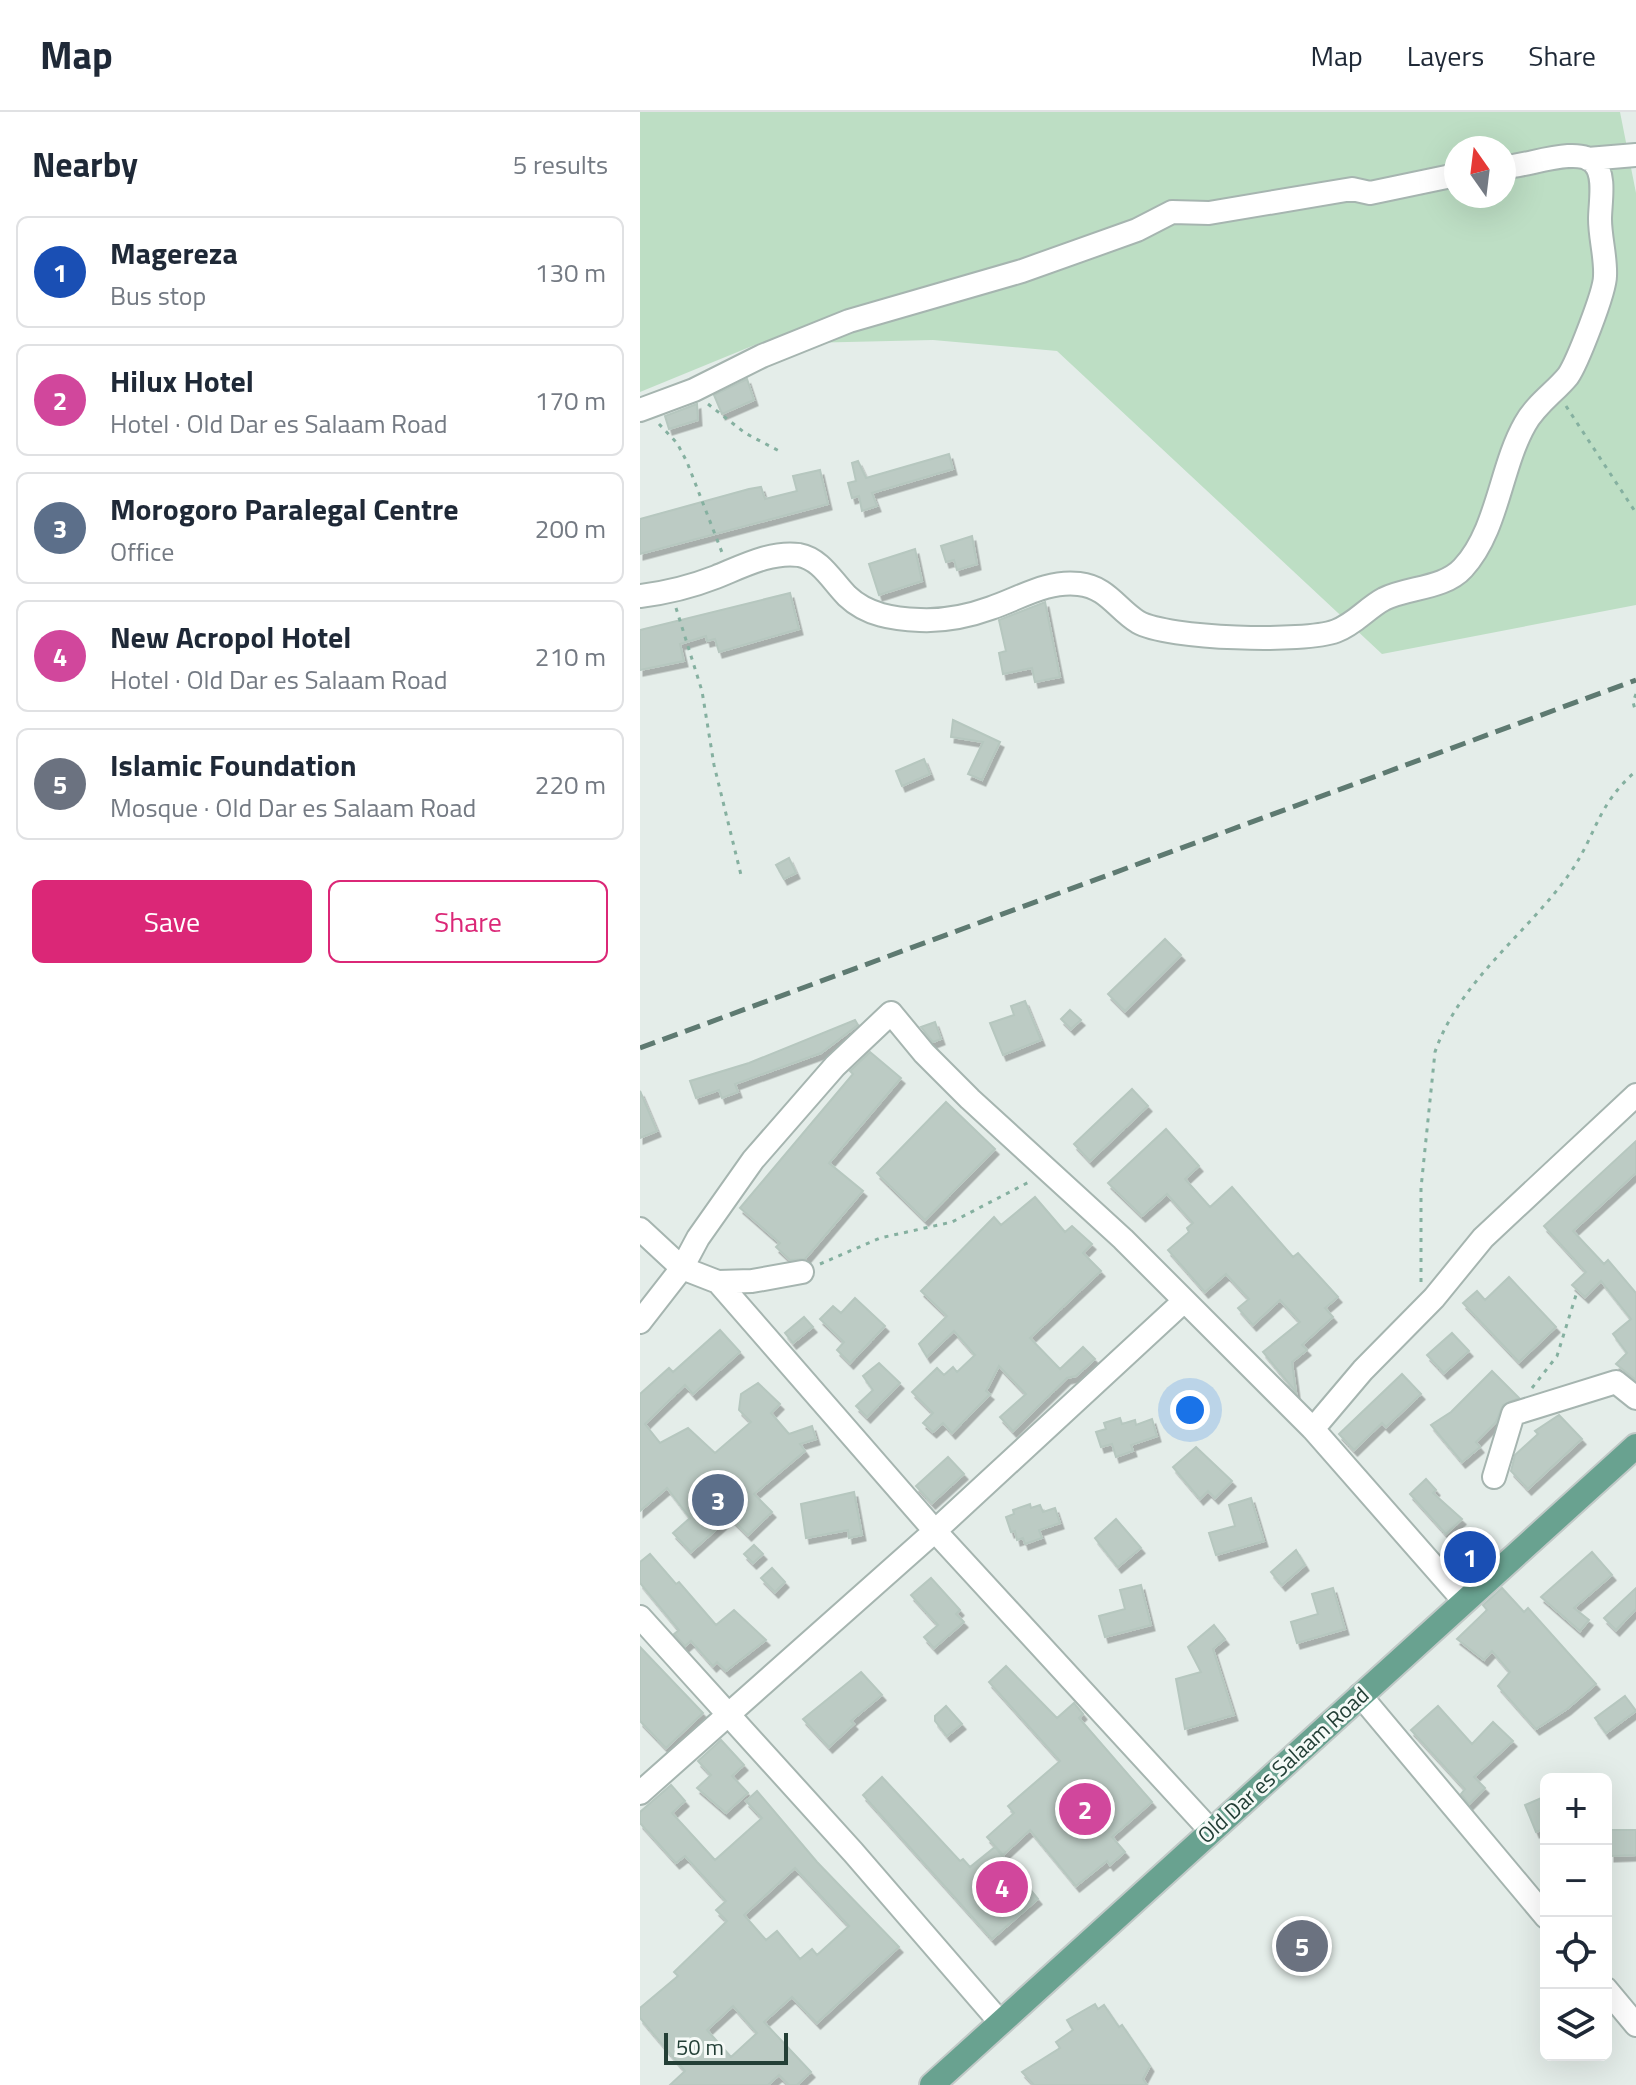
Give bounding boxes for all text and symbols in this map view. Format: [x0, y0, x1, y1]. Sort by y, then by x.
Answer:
text: Map [40, 26, 113, 84]
text: Map [1310, 34, 1363, 77]
text: Layers [1407, 34, 1484, 77]
text: Share [1528, 34, 1596, 77]
north arrow [1444, 136, 1516, 208]
text: Nearby [32, 138, 138, 190]
text: 5 results [513, 145, 608, 184]
text: Magereza [110, 230, 238, 276]
text: 1 [53, 253, 67, 292]
text: 130 m [535, 253, 606, 292]
text: Bus stop [110, 276, 206, 315]
text: Hilux Hotel [110, 358, 254, 404]
text: 2 [53, 381, 67, 420]
text: 170 m [535, 381, 606, 420]
text: Hotel · Old Dar es Salaam Road [110, 404, 447, 443]
text: Morogoro Paralegal Centre [110, 486, 458, 532]
text: 3 [53, 509, 67, 548]
text: 200 m [535, 509, 606, 548]
text: Office [110, 532, 174, 571]
text: New Acropol Hotel [110, 614, 351, 660]
text: 4 [53, 637, 67, 676]
text: 210 m [535, 637, 606, 676]
text: Hotel · Old Dar es Salaam Road [110, 660, 447, 699]
text: Islamic Foundation [110, 742, 357, 788]
text: 5 [53, 765, 67, 804]
text: 220 m [535, 765, 606, 804]
text: Mosque · Old Dar es Salaam Road [110, 788, 476, 827]
button: Save [32, 880, 312, 963]
button: Share [328, 880, 608, 963]
your location [1170, 1390, 1210, 1430]
pin: 3 [692, 1470, 744, 1530]
pin: 1 [1444, 1527, 1496, 1587]
street label: Old Dar es Salaam Road [1190, 1678, 1376, 1852]
map controls [1540, 1773, 1612, 2061]
button: + [1540, 1773, 1612, 1845]
pin: 2 [1059, 1779, 1111, 1839]
button: − [1540, 1845, 1612, 1917]
pin: 4 [976, 1857, 1028, 1917]
pin: 5 [1276, 1916, 1328, 1976]
button: locate [1540, 1917, 1612, 1989]
button: layers [1540, 1989, 1612, 2061]
scale bar [664, 2029, 788, 2065]
text: 50 m [676, 2030, 724, 2064]

